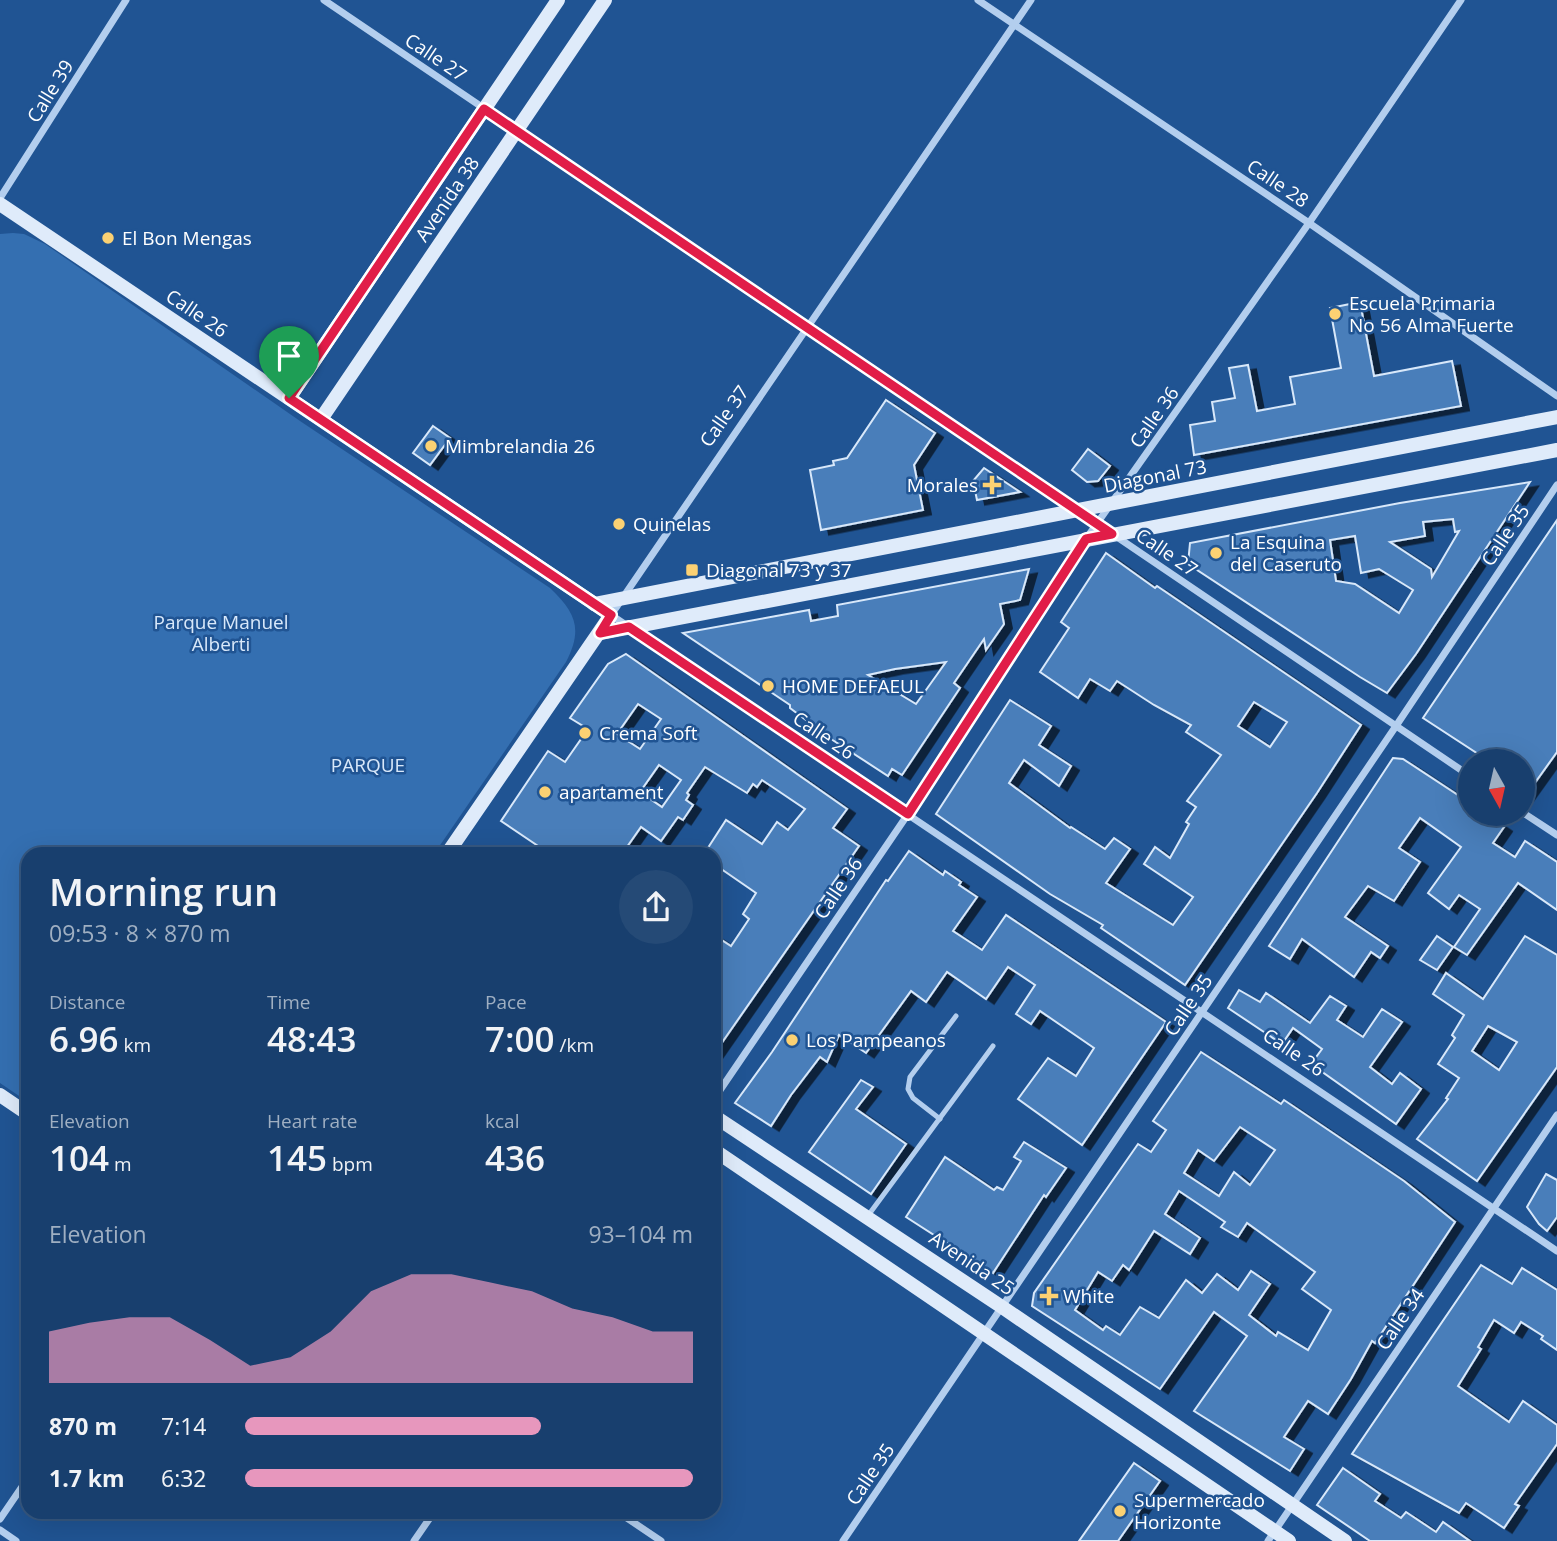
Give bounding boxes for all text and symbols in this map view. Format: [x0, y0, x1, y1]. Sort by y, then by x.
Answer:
street label: Calle 27 [400, 27, 472, 87]
street label: Calle 39 [21, 55, 79, 127]
street label: Avenida 38 [409, 151, 485, 247]
street label: Calle 28 [1242, 153, 1314, 213]
place label: El Bon Mengas [122, 225, 252, 251]
marker: El Bon Mengas [100, 230, 116, 246]
street label: Calle 26 [161, 283, 233, 343]
place label: Escuela Primaria No 56 Alma Fuerte [1349, 290, 1514, 338]
marker: Escuela Primaria No 56 Alma Fuerte [1327, 306, 1343, 322]
pin [259, 326, 319, 398]
icon: arrive [270, 337, 308, 375]
street label: Calle 37 [693, 380, 755, 452]
street label: Calle 36 [1123, 381, 1185, 453]
place label: Mimbrelandia 26 [445, 433, 595, 459]
marker: Mimbrelandia 26 [423, 438, 439, 454]
street label: Diagonal 73 [1101, 453, 1209, 499]
place label: Morales [907, 472, 978, 498]
marker: Morales [984, 477, 1000, 493]
street label: Calle 35 [1475, 499, 1535, 571]
place label: Quinelas [633, 511, 711, 537]
marker: Quinelas [611, 516, 627, 532]
street label: Calle 27 [1131, 522, 1203, 582]
place label: La Esquina del Caseruto [1230, 529, 1342, 577]
marker: La Esquina del Caseruto [1208, 545, 1224, 561]
place label: Diagonal 73 y 37 [706, 557, 852, 583]
marker: Diagonal 73 y 37 [684, 562, 700, 578]
park label: Parque Manuel Alberti [153, 609, 289, 657]
place label: HOME DEFAEUL [782, 673, 924, 699]
marker: HOME DEFAEUL [760, 678, 776, 694]
street label: Calle 26 [788, 705, 860, 765]
place label: Crema Soft [599, 720, 698, 746]
marker: Crema Soft [577, 725, 593, 741]
north arrow [1458, 749, 1535, 826]
map controls [1458, 749, 1535, 826]
park label: PARQUE [331, 752, 405, 778]
place label: apartament [559, 779, 664, 805]
marker: apartament [537, 784, 553, 800]
street label: Calle 36 [808, 852, 868, 924]
text: Morning run [49, 865, 278, 917]
button: share [619, 870, 693, 944]
text: 09:53 · 8 × 870 m [49, 917, 231, 949]
street label: Calle 35 [1158, 969, 1218, 1041]
text: Distance [49, 989, 125, 1015]
text: Time [267, 989, 311, 1015]
text: Pace [485, 989, 527, 1015]
text: 6.96 [49, 1015, 119, 1062]
text: 48:43 [267, 1015, 357, 1062]
text: 7:00 [485, 1015, 555, 1062]
street label: Calle 26 [1258, 1022, 1330, 1082]
place label: Los Pampeanos [806, 1027, 946, 1053]
text: km [119, 1032, 151, 1058]
text: /km [555, 1032, 594, 1058]
marker: Los Pampeanos [784, 1032, 800, 1048]
text: Elevation [49, 1108, 130, 1134]
text: Heart rate [267, 1108, 357, 1134]
text: kcal [485, 1108, 519, 1134]
text: 104 [49, 1134, 109, 1181]
text: 145 [267, 1134, 327, 1181]
text: 436 [485, 1134, 545, 1181]
text: m [109, 1151, 132, 1177]
text: bpm [327, 1151, 373, 1177]
text: Elevation [49, 1218, 147, 1250]
text: 93–104 m [588, 1218, 693, 1250]
street label: Avenida 25 [924, 1225, 1020, 1301]
place label: White [1063, 1283, 1114, 1309]
street label: Calle 34 [1370, 1283, 1430, 1355]
marker: White [1041, 1288, 1057, 1304]
text: 870 m [49, 1410, 117, 1442]
text: 7:14 [161, 1410, 207, 1442]
street label: Calle 35 [840, 1438, 900, 1510]
text: 1.7 km [49, 1462, 125, 1494]
text: 6:32 [161, 1462, 207, 1494]
place label: Supermercado Horizonte [1134, 1487, 1265, 1535]
marker: Supermercado Horizonte [1112, 1503, 1128, 1519]

